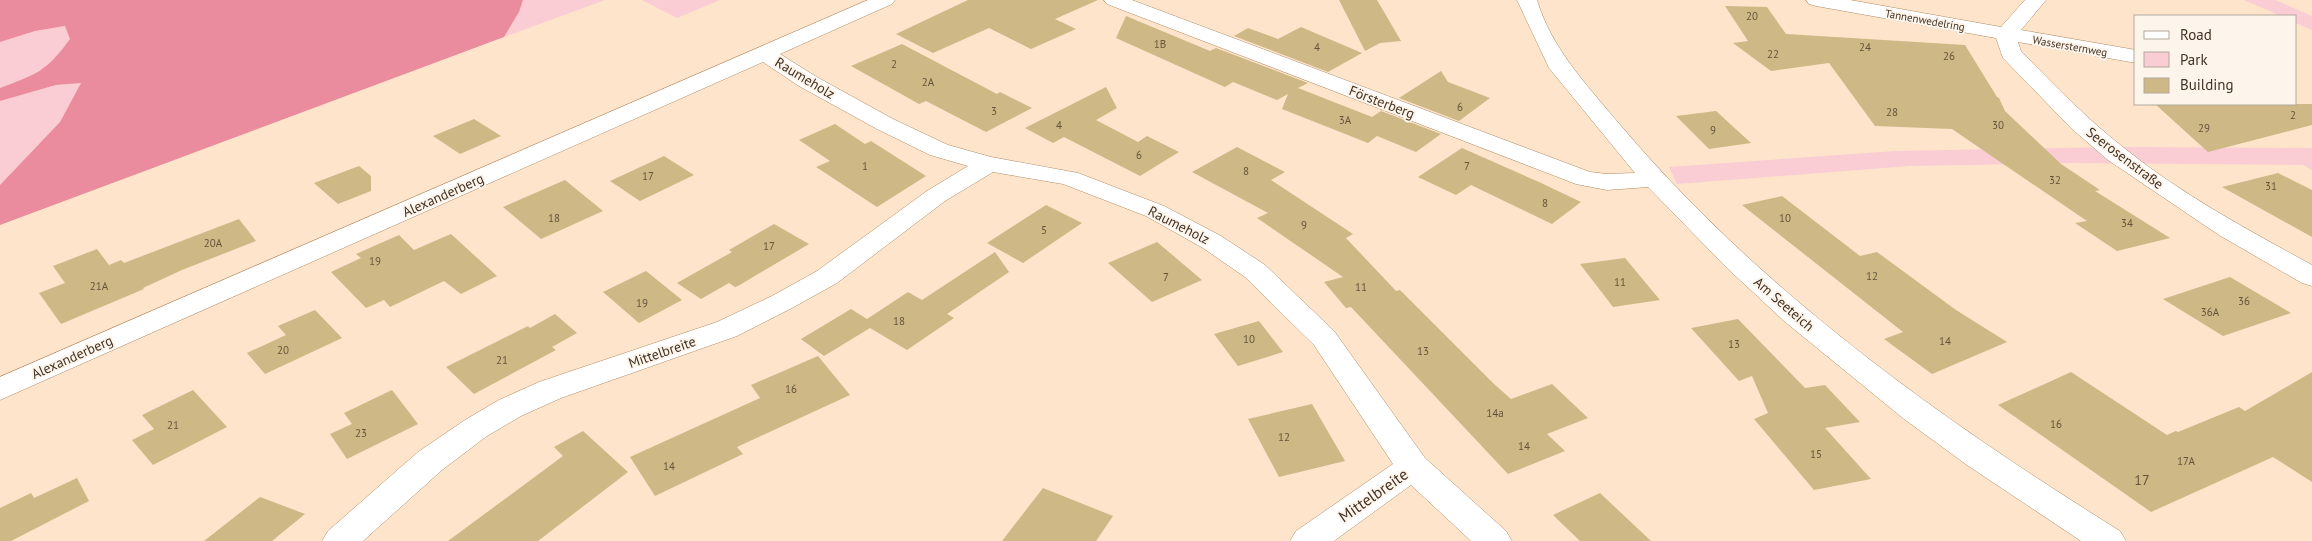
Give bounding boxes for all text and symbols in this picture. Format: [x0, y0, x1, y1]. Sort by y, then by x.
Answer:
street label: Tannenwedelring [1884, 6, 1966, 34]
house number: 20 [1746, 9, 1758, 23]
legend [2134, 15, 2297, 105]
text: Road [2180, 25, 2212, 44]
street label: Wassersternweg [2032, 33, 2109, 59]
house number: 1B [1154, 37, 1166, 51]
house number: 4 [1314, 40, 1320, 54]
house number: 24 [1859, 40, 1871, 54]
house number: 22 [1767, 47, 1779, 61]
house number: 26 [1943, 49, 1955, 63]
text: Park [2180, 50, 2208, 69]
street label: Raumeholz [772, 53, 838, 103]
house number: 2 [891, 57, 897, 71]
house number: 2A [922, 75, 935, 89]
text: Building [2180, 75, 2234, 94]
street label: Försterberg [1347, 81, 1417, 123]
house number: 6 [1457, 100, 1463, 114]
house number: 3 [991, 104, 997, 118]
house number: 28 [1886, 105, 1898, 119]
house number: 2 [2290, 108, 2296, 122]
house number: 3A [1339, 113, 1352, 127]
house number: 4 [1056, 118, 1062, 132]
house number: 30 [1992, 118, 2004, 132]
house number: 29 [2198, 121, 2210, 135]
house number: 9 [1710, 123, 1716, 137]
street label: Seerosenstraße [2083, 123, 2167, 193]
house number: 6 [1136, 148, 1142, 162]
house number: 1 [862, 159, 868, 173]
house number: 7 [1464, 159, 1470, 173]
house number: 8 [1243, 164, 1249, 178]
street label: Alexanderberg [399, 169, 487, 221]
house number: 17 [642, 169, 654, 183]
house number: 32 [2049, 173, 2061, 187]
house number: 31 [2265, 179, 2277, 193]
house number: 8 [1542, 196, 1548, 210]
street label: Raumeholz [1145, 202, 1213, 248]
house number: 18 [548, 211, 560, 225]
house number: 10 [1779, 211, 1791, 225]
house number: 34 [2121, 216, 2133, 230]
house number: 9 [1301, 218, 1307, 232]
house number: 5 [1041, 223, 1047, 237]
house number: 20A [204, 236, 223, 250]
house number: 17 [763, 239, 775, 253]
house number: 19 [369, 254, 381, 268]
house number: 12 [1866, 269, 1878, 283]
house number: 7 [1163, 270, 1169, 284]
street label: Am Seeteich [1750, 273, 1818, 335]
house number: 11 [1614, 275, 1626, 289]
house number: 21A [90, 279, 109, 293]
house number: 11 [1355, 280, 1367, 294]
house number: 36 [2238, 294, 2250, 308]
house number: 19 [636, 296, 648, 310]
house number: 36A [2201, 305, 2220, 319]
house number: 18 [893, 314, 905, 328]
street label: Alexanderberg [28, 331, 116, 383]
street label: Mittelbreite [626, 332, 698, 372]
house number: 10 [1243, 332, 1255, 346]
house number: 14 [1939, 334, 1951, 348]
house number: 13 [1728, 337, 1740, 351]
house number: 20 [277, 343, 289, 357]
house number: 13 [1417, 344, 1429, 358]
house number: 21 [496, 353, 508, 367]
house number: 16 [785, 382, 797, 396]
house number: 14a [1486, 406, 1504, 420]
house number: 16 [2050, 417, 2062, 431]
house number: 21 [167, 418, 179, 432]
house number: 23 [355, 426, 367, 440]
house number: 12 [1278, 430, 1290, 444]
house number: 14 [1518, 439, 1530, 453]
house number: 15 [1810, 447, 1822, 461]
house number: 17A [2177, 454, 2195, 468]
house number: 14 [663, 459, 675, 473]
street label: Mittelbreite [1334, 464, 1412, 526]
house number: 17 [2134, 471, 2150, 489]

